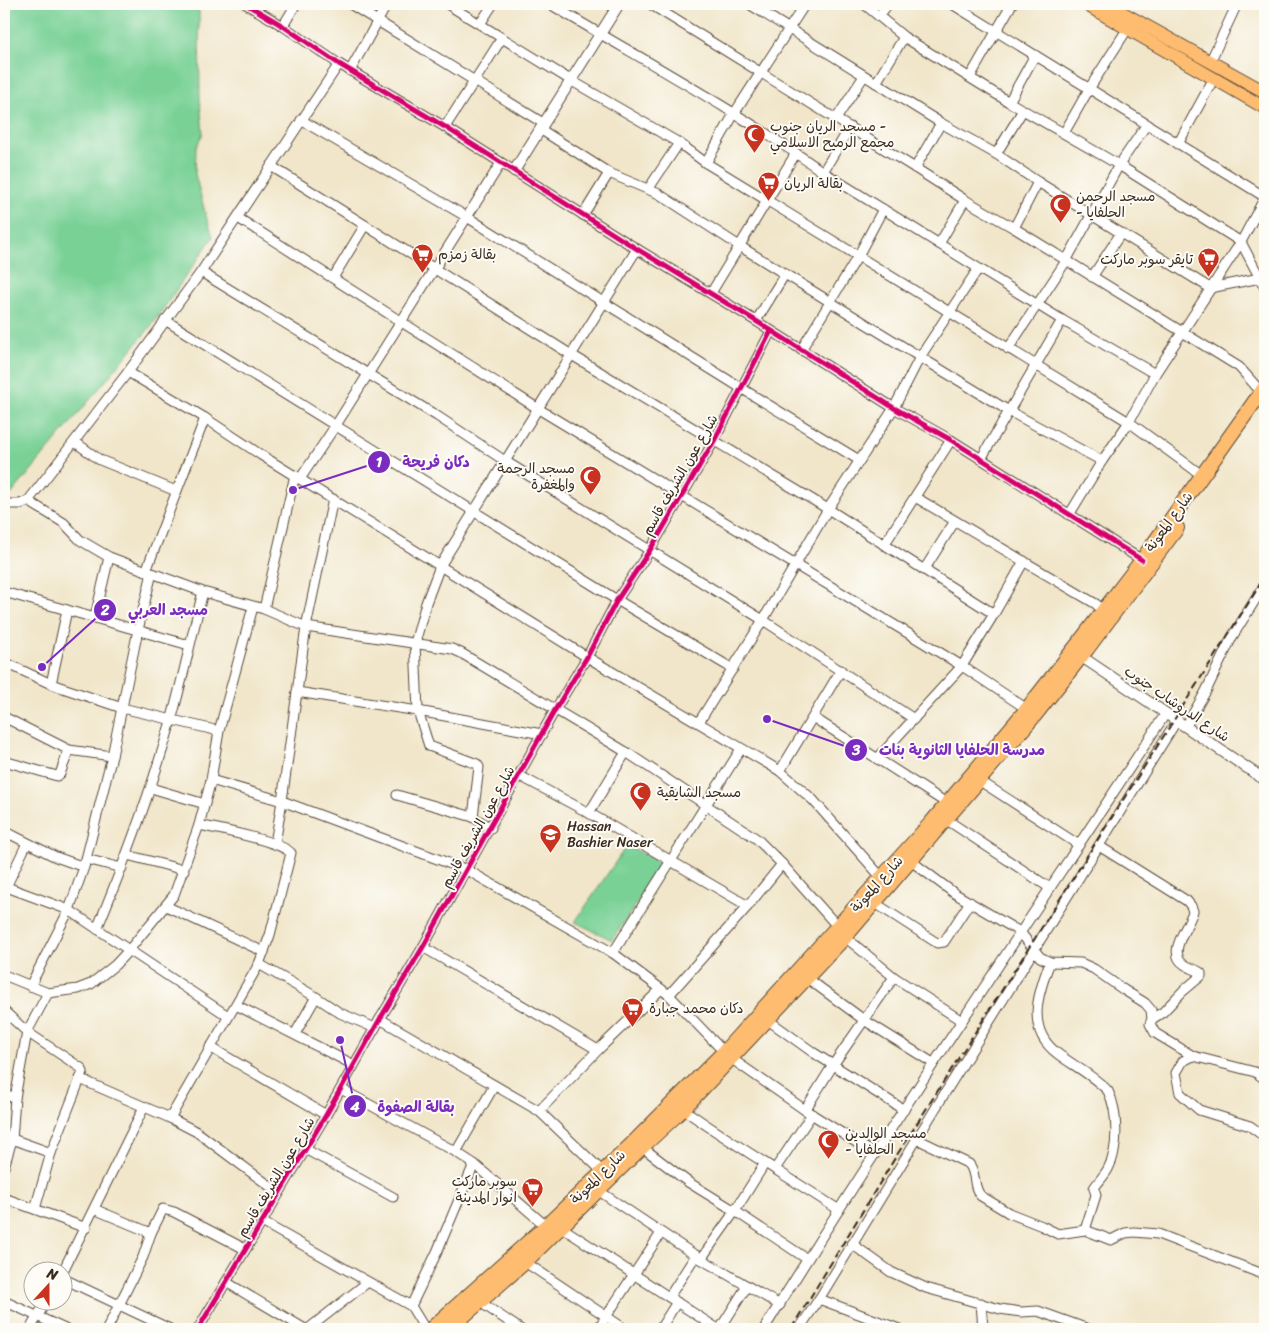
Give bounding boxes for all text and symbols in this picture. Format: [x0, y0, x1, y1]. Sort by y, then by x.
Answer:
place label: مسجد الريان جنوب - مجمع الرميح الاسلامي [770, 114, 894, 155]
mosque icon: مسجد الريان جنوب - مجمع الرميح الاسلامي [742, 122, 766, 153]
supermarket icon: بقالة الريان [756, 171, 780, 202]
place label: بقالة الريان [784, 171, 843, 196]
place label: مسجد الرحمن - الحلفايا [1076, 184, 1156, 225]
mosque icon: مسجد الرحمن - الحلفايا [1048, 192, 1072, 223]
supermarket icon: بقالة زمزم [410, 242, 434, 273]
place label: بقالة زمزم [438, 242, 496, 267]
place label: تايقر سوبر ماركت [1100, 247, 1194, 272]
supermarket icon: تايقر سوبر ماركت [1197, 247, 1221, 278]
street label: شارع عون الشريف قاسم [635, 409, 725, 541]
callout: دكان فريحة [367, 447, 479, 477]
text: 1 [376, 449, 383, 475]
text: دكان فريحة [402, 449, 470, 475]
place label: مسجد الرحمة والمغفرة [497, 456, 575, 497]
mosque icon: مسجد الرحمة والمغفرة [579, 464, 603, 495]
street label: شارع المعونة [1138, 486, 1200, 558]
callout: مسجد العربي [93, 595, 217, 625]
text: 2 [100, 597, 110, 623]
text: مسجد العربي [128, 597, 208, 624]
street label: شارع الدروشاب جنوب [1119, 659, 1235, 749]
callout: مدرسة الحلفايا الثانوية بنات [844, 735, 1055, 765]
text: 3 [851, 737, 861, 763]
text: مدرسة الحلفايا الثانوية بنات [879, 737, 1045, 763]
street label: شارع عون الشريف قاسم [434, 761, 522, 893]
mosque icon: مسجد الشايقية [629, 780, 653, 811]
place label: مسجد الشايقية [657, 780, 741, 805]
place label: Hassan Bashier Naser [567, 814, 654, 855]
school or university icon: Hassan Bashier Naser [539, 822, 563, 853]
street label: شارع المعونة [844, 850, 910, 918]
supermarket icon: دكان محمد جبارة [621, 996, 645, 1027]
place label: دكان محمد جبارة [649, 996, 744, 1021]
callout: بقالة الصفوة [342, 1091, 464, 1121]
text: 4 [349, 1094, 360, 1120]
text: بقالة الصفوة [377, 1094, 455, 1120]
street label: شارع عون الشريف قاسم [230, 1112, 322, 1242]
place label: مسجد الوالدين - الحلفايا [845, 1121, 927, 1162]
mosque icon: مسجد الوالدين - الحلفايا [817, 1129, 841, 1160]
street label: شارع المعونة [564, 1144, 632, 1210]
place label: سوبر ماركت انوار المدينة [452, 1169, 517, 1210]
supermarket icon: سوبر ماركت انوار المدينة [521, 1177, 545, 1208]
north arrow [22, 1260, 72, 1310]
text: N [43, 1261, 62, 1288]

